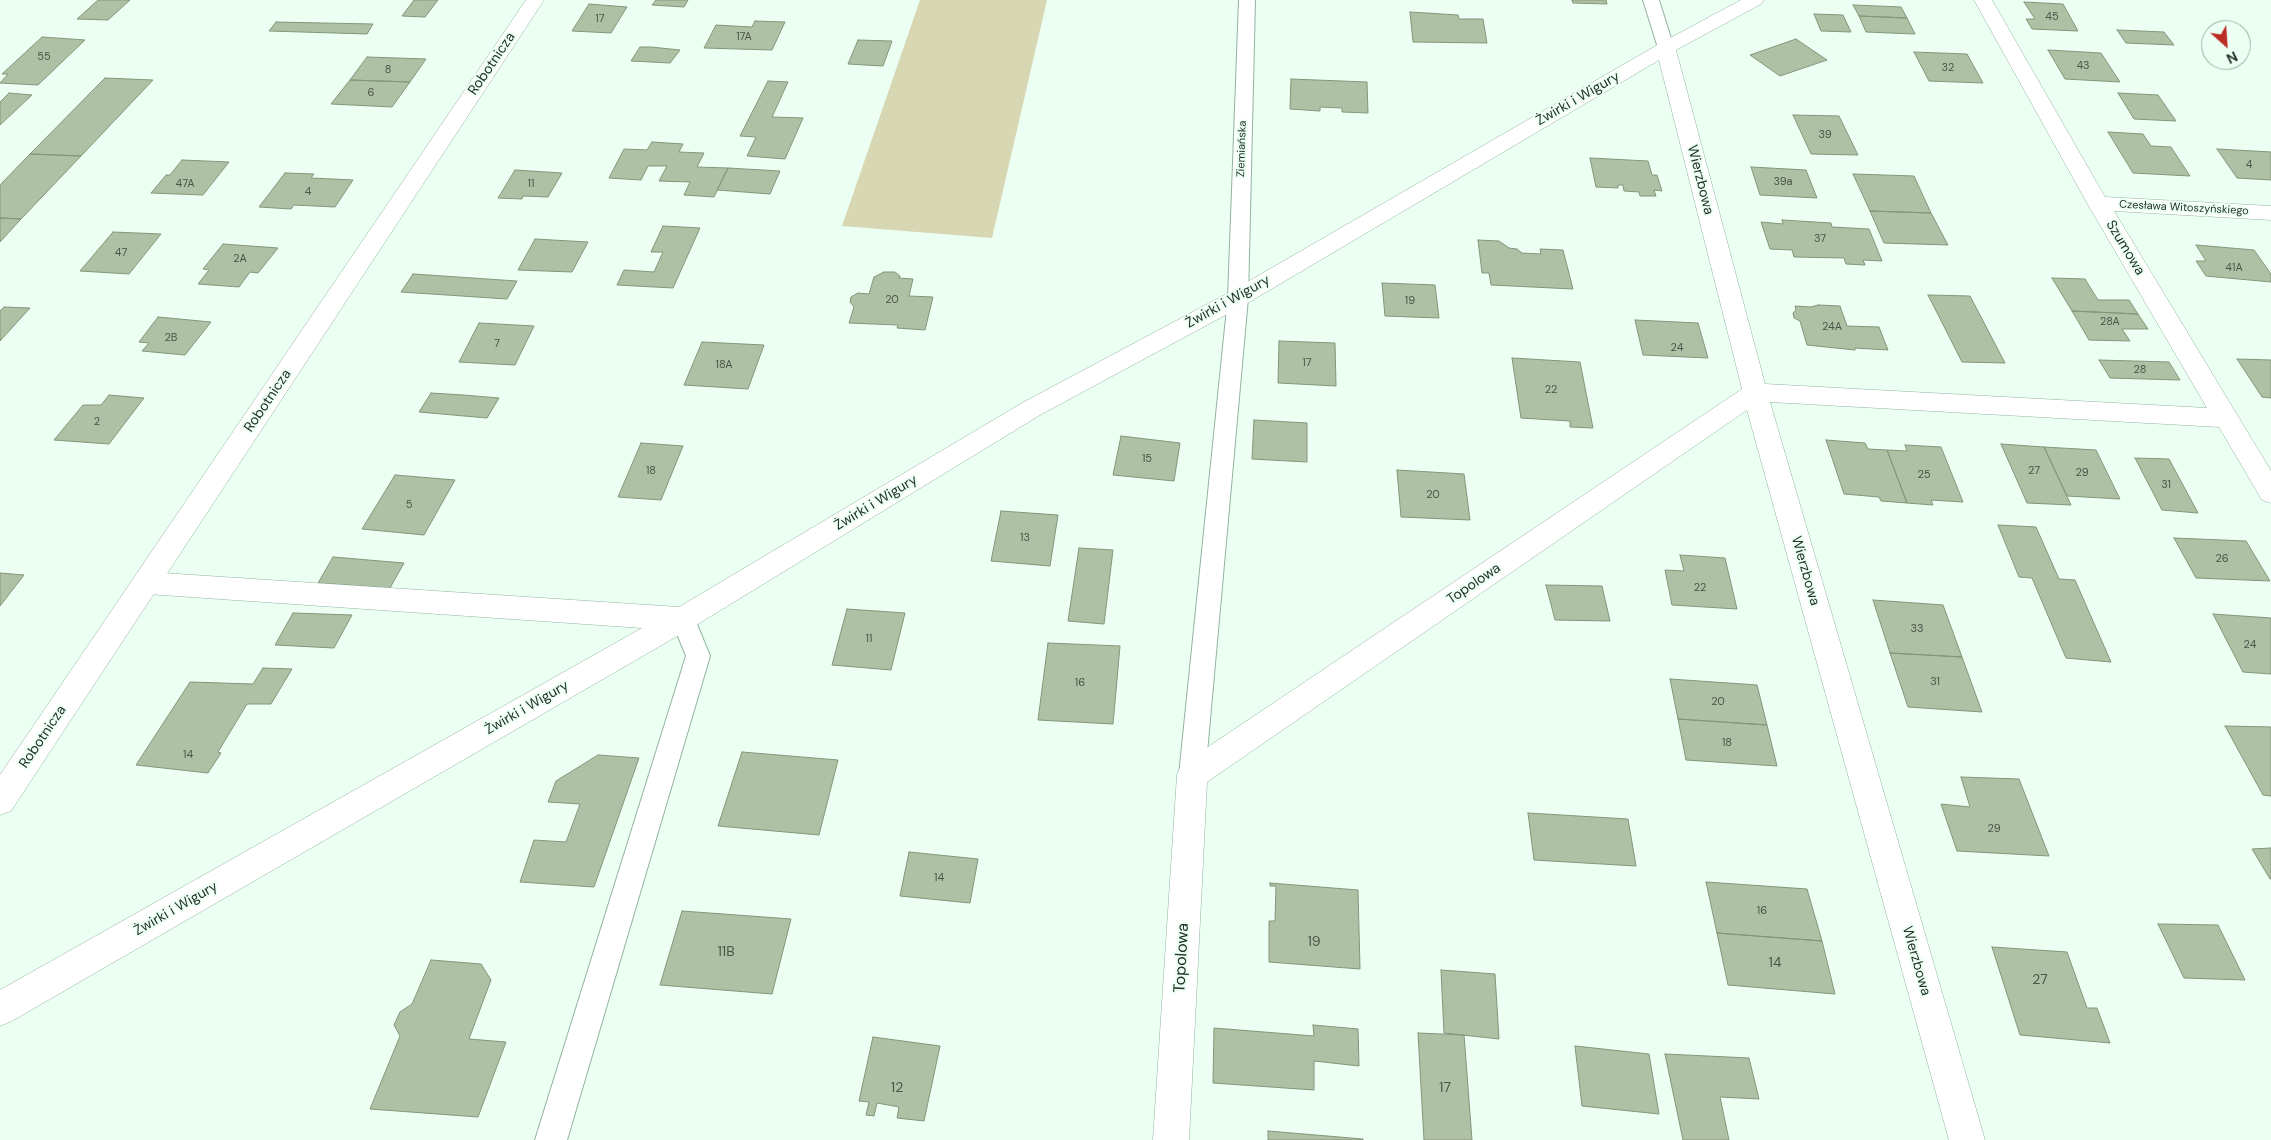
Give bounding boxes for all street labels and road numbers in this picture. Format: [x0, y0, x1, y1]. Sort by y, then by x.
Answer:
street label: Robotnicza [465, 29, 519, 99]
street label: Żwirki i Wigury [1533, 68, 1623, 130]
street label: Ziemiańska [1234, 120, 1250, 178]
street label: Wierzbowa [1683, 143, 1717, 217]
street label: Czesława Witoszyńskiego [2119, 198, 2249, 218]
street label: Szumowa [2102, 217, 2148, 279]
street label: Żwirki i Wigury [1183, 272, 1273, 332]
street label: Robotnicza [241, 366, 295, 436]
street label: Żwirki i Wigury [832, 472, 920, 534]
street label: Wierzbowa [1787, 534, 1823, 608]
street label: Topolowa [1444, 560, 1504, 608]
street label: Żwirki i Wigury [482, 677, 572, 739]
street label: Robotnicza [16, 702, 70, 772]
street label: Żwirki i Wigury [131, 878, 221, 940]
street label: Topolowa [1171, 923, 1193, 993]
street label: Wierzbowa [1898, 924, 1934, 998]

